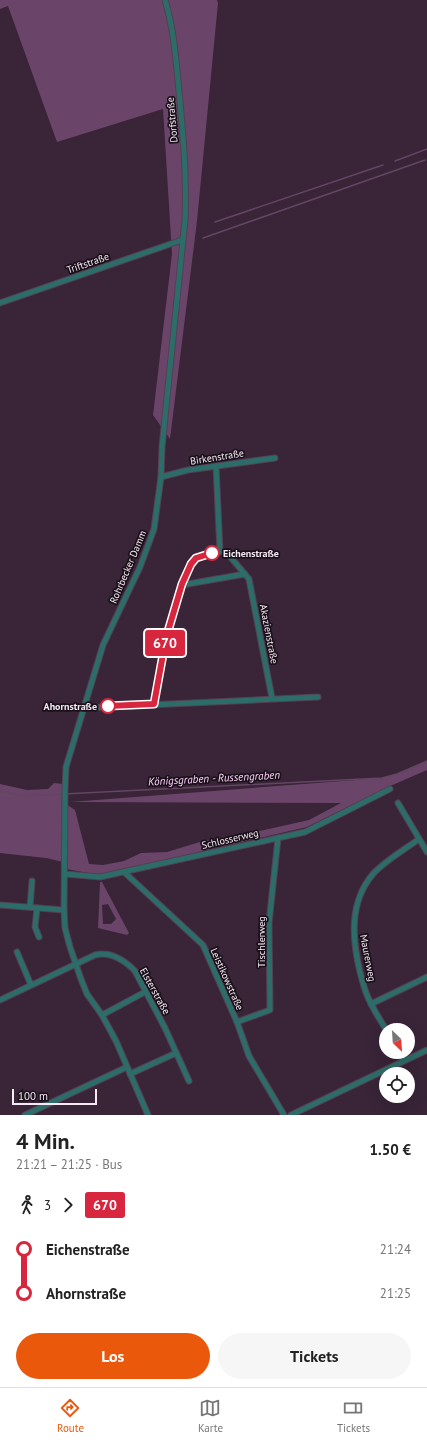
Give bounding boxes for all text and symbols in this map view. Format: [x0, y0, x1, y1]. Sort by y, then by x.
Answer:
street label: Dorfstraße [164, 97, 180, 143]
street label: Triftstraße [65, 250, 111, 276]
street label: Birkenstraße [189, 446, 245, 468]
street label: Rohrbecker Damm [107, 528, 149, 606]
marker: Eichenstraße [204, 545, 220, 561]
place label: Eichenstraße [223, 547, 279, 560]
street label: Akazienstraße [257, 603, 281, 665]
line badge: 670 [142, 630, 188, 656]
text: 670 [153, 634, 177, 652]
marker: Ahornstraße [100, 698, 116, 714]
place label: Ahornstraße [44, 700, 97, 713]
water label: Königsgraben - Russengraben [148, 768, 281, 788]
street label: Schlosserweg [200, 826, 260, 852]
street label: Tischlerweg [255, 916, 268, 968]
street label: Maurerweg [357, 933, 379, 983]
street label: Leistikowstraße [207, 946, 247, 1012]
street label: Elsterstraße [137, 965, 173, 1017]
north arrow [379, 1023, 415, 1059]
map controls [379, 1023, 415, 1103]
button: locate [379, 1067, 415, 1103]
scale bar [12, 1087, 97, 1106]
text: 100 m [18, 1089, 48, 1103]
text: 4 Min. [16, 1127, 75, 1155]
text: 1.50 € [369, 1140, 411, 1159]
text: 21:21 – 21:25 · Bus [16, 1156, 122, 1173]
icon: walk [16, 1194, 38, 1216]
icon: forward [57, 1194, 79, 1216]
text: 670 [93, 1196, 117, 1214]
text: 3 [44, 1197, 51, 1214]
text: Eichenstraße [46, 1240, 130, 1259]
text: 21:24 [380, 1241, 411, 1258]
text: Ahornstraße [46, 1284, 126, 1303]
text: 21:25 [380, 1285, 411, 1302]
button: Los [16, 1333, 210, 1379]
button: Tickets [218, 1333, 411, 1379]
tab: Route [57, 1397, 84, 1435]
tab: Karte [198, 1397, 223, 1435]
tab: Tickets [337, 1397, 370, 1435]

